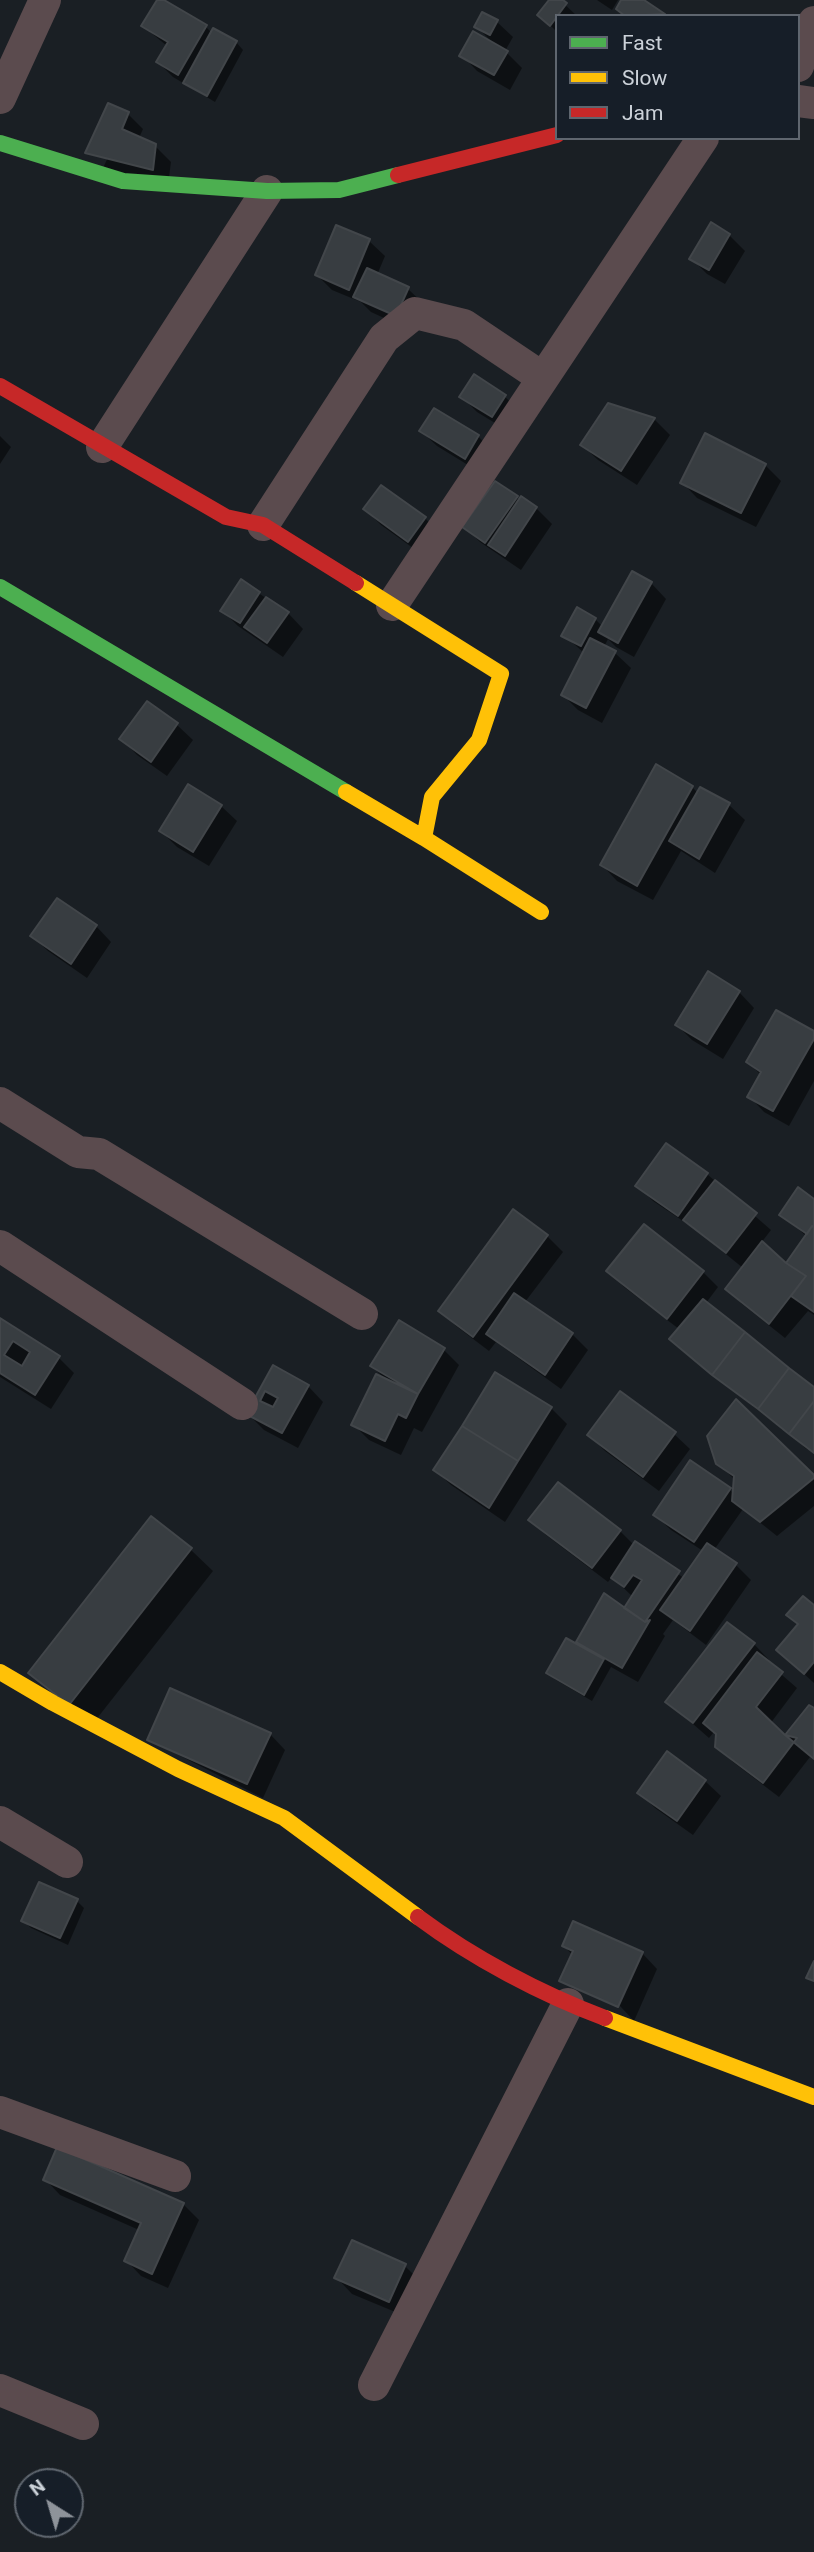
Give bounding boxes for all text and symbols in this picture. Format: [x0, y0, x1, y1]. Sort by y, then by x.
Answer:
legend [555, 14, 800, 140]
text: Fast [622, 31, 662, 55]
text: Slow [622, 66, 667, 90]
text: Jam [622, 101, 663, 125]
north arrow [14, 2468, 84, 2538]
text: N [25, 2474, 50, 2501]

